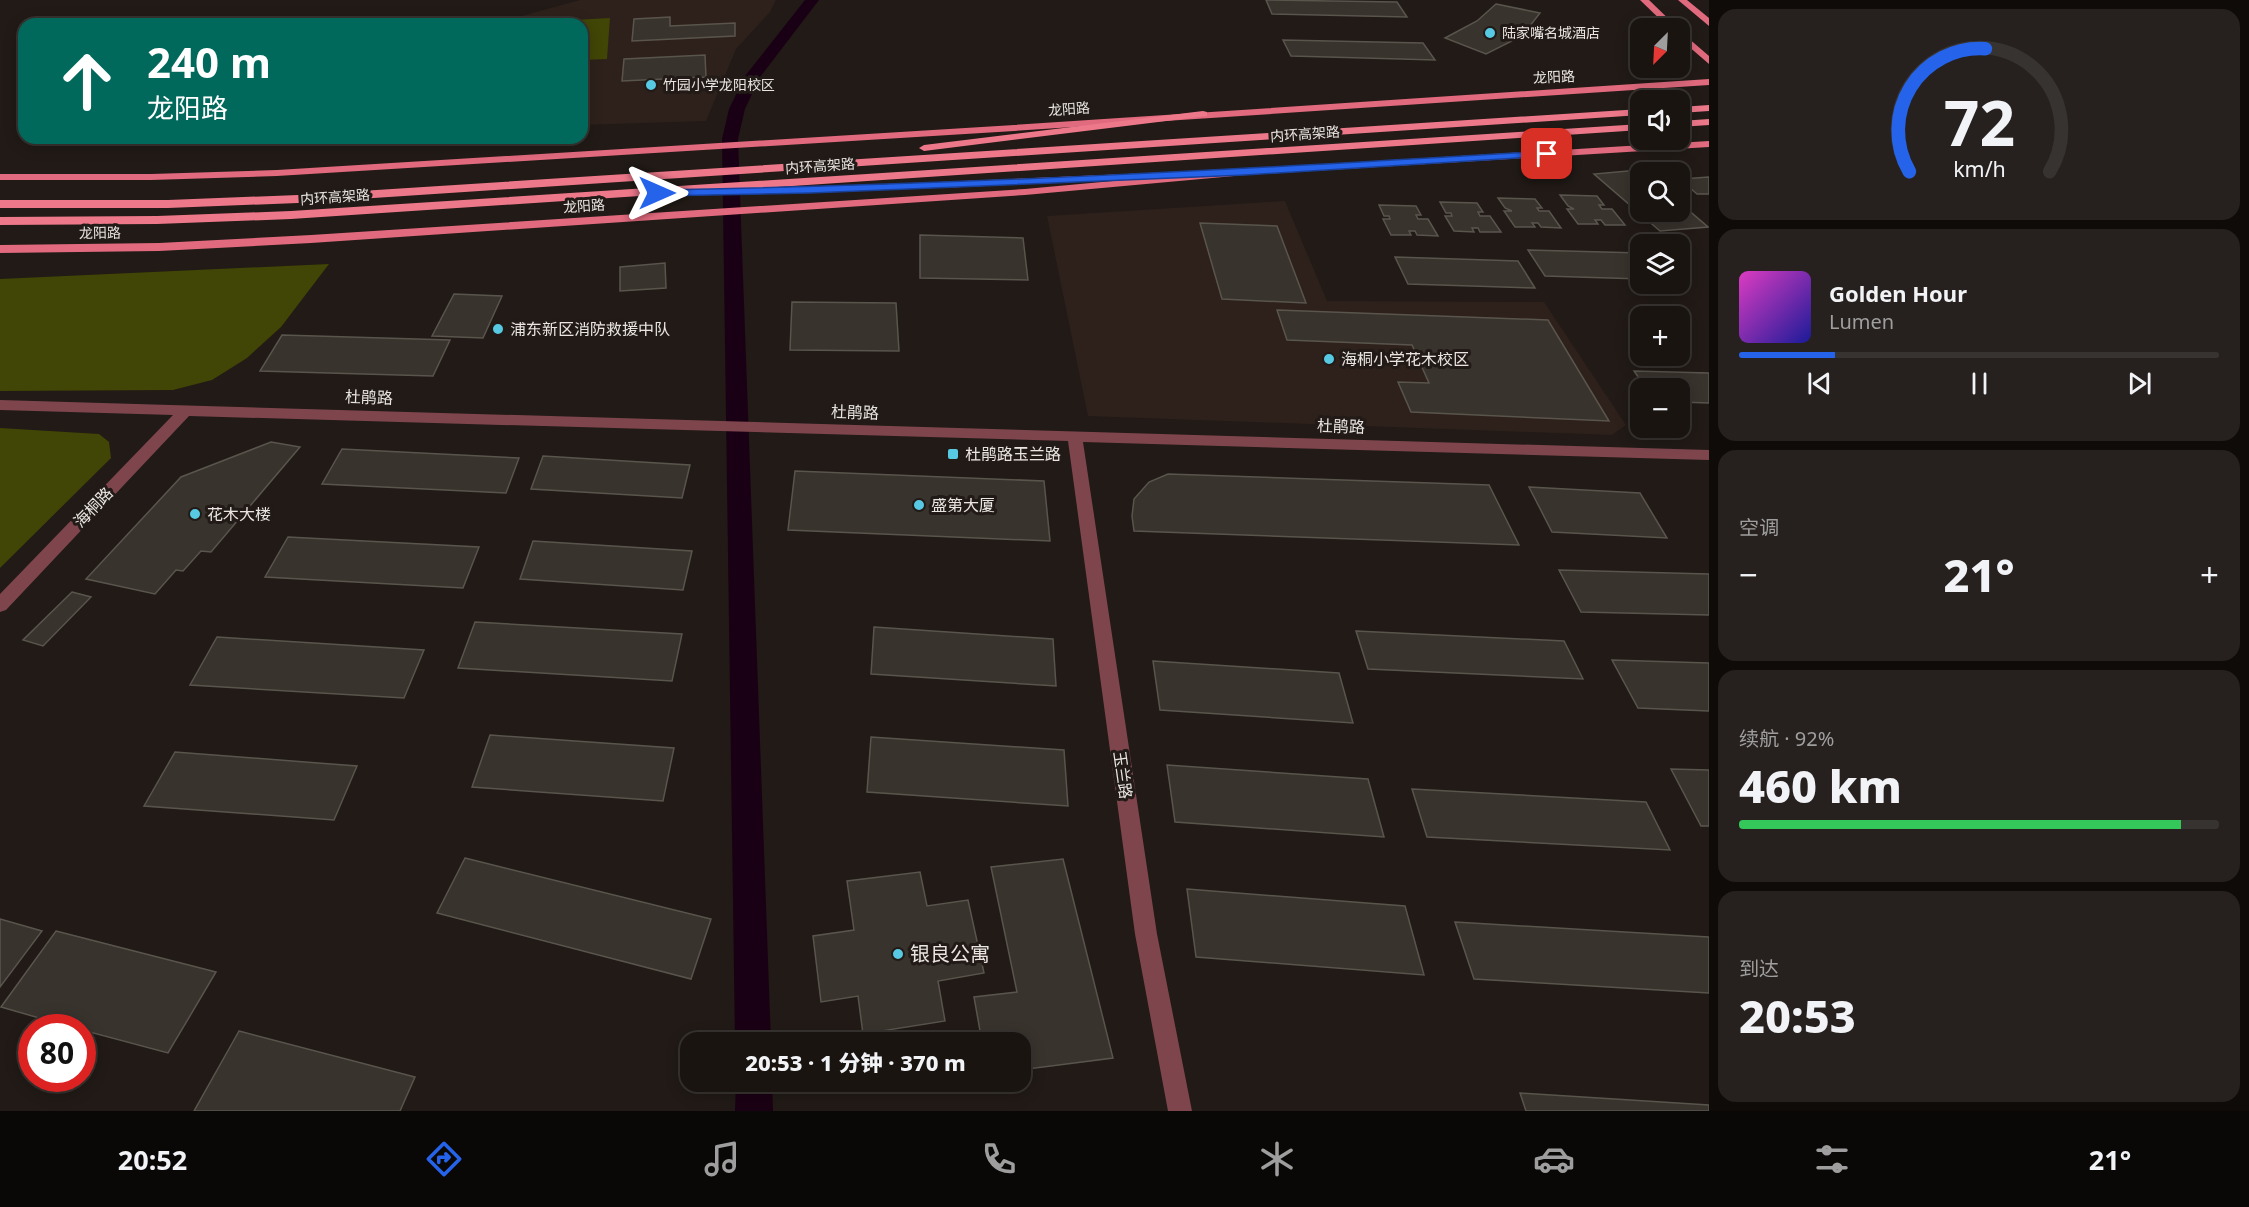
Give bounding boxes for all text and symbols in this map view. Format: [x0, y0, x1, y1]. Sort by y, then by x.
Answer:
north arrow [1630, 18, 1690, 78]
map controls [1630, 18, 1690, 438]
place label: 陆家嘴名城酒店 [1502, 23, 1600, 42]
marker: 陆家嘴名城酒店 [1483, 26, 1497, 40]
text: 240 m [147, 33, 271, 90]
icon: ahead [48, 42, 126, 120]
street label: 龙阳路 [1533, 66, 1575, 87]
place label: 竹园小学龙阳校区 [663, 75, 775, 94]
marker: 竹园小学龙阳校区 [644, 78, 658, 92]
text: 72 [1943, 79, 2015, 164]
text: 龙阳路 [147, 89, 228, 126]
button: sound [1630, 90, 1690, 150]
street label: 龙阳路 [1047, 98, 1091, 119]
street label: 内环高架路 [1269, 122, 1341, 145]
pin [1521, 128, 1572, 179]
icon: arrive [1530, 137, 1563, 170]
street label: 内环高架路 [784, 154, 856, 177]
text: km/h [1953, 154, 2005, 183]
position arrow [625, 161, 689, 225]
button: search [1630, 162, 1690, 222]
street label: 内环高架路 [299, 185, 371, 208]
street label: 龙阳路 [562, 195, 606, 216]
street label: 龙阳路 [79, 223, 121, 242]
button: layers [1630, 234, 1690, 294]
text: Golden Hour [1829, 278, 1967, 308]
button: + [1630, 306, 1690, 366]
text: Lumen [1829, 308, 1894, 335]
place label: 浦东新区消防救援中队 [510, 318, 670, 340]
marker: 浦东新区消防救援中队 [491, 322, 505, 336]
place label: 海桐小学花木校区 [1341, 348, 1469, 370]
marker: 海桐小学花木校区 [1322, 352, 1336, 366]
icon: previous [1803, 367, 1836, 400]
icon: pause [1963, 367, 1996, 400]
icon: next [2123, 367, 2156, 400]
button: − [1630, 378, 1690, 438]
street label: 杜鹃路 [345, 385, 393, 409]
street label: 杜鹃路 [831, 400, 879, 424]
street label: 杜鹃路 [1317, 414, 1365, 438]
place label: 杜鹃路玉兰路 [965, 443, 1061, 465]
marker: 杜鹃路玉兰路 [946, 447, 960, 461]
street label: 海桐路 [68, 482, 118, 532]
place label: 盛第大厦 [931, 494, 995, 516]
marker: 盛第大厦 [912, 498, 926, 512]
place label: 花木大楼 [207, 503, 271, 525]
marker: 花木大楼 [188, 507, 202, 521]
text: 空调 [1739, 514, 1779, 541]
text: 21° [1943, 544, 2015, 605]
text: − [1739, 552, 1758, 597]
text: + [2200, 552, 2219, 597]
text: 续航 · 92% [1739, 725, 1834, 752]
street label: 玉兰路 [1109, 750, 1137, 800]
text: 460 km [1739, 755, 1902, 816]
place label: 银良公寓 [910, 940, 990, 967]
marker: 银良公寓 [891, 947, 905, 961]
text: 到达 [1739, 955, 1779, 982]
text: 20:53 [1739, 985, 1856, 1046]
speed limit sign: 80 [18, 1014, 96, 1092]
text: 20:53 · 1 分钟 · 370 m [745, 1047, 966, 1077]
icon: directions [423, 1138, 465, 1180]
icon: music [701, 1138, 743, 1180]
icon: phone [978, 1138, 1020, 1180]
icon: climate [1256, 1138, 1298, 1180]
icon: car [1533, 1138, 1575, 1180]
icon: filters [1811, 1138, 1853, 1180]
text: 20:52 [118, 1141, 187, 1178]
text: 21° [2089, 1141, 2131, 1178]

